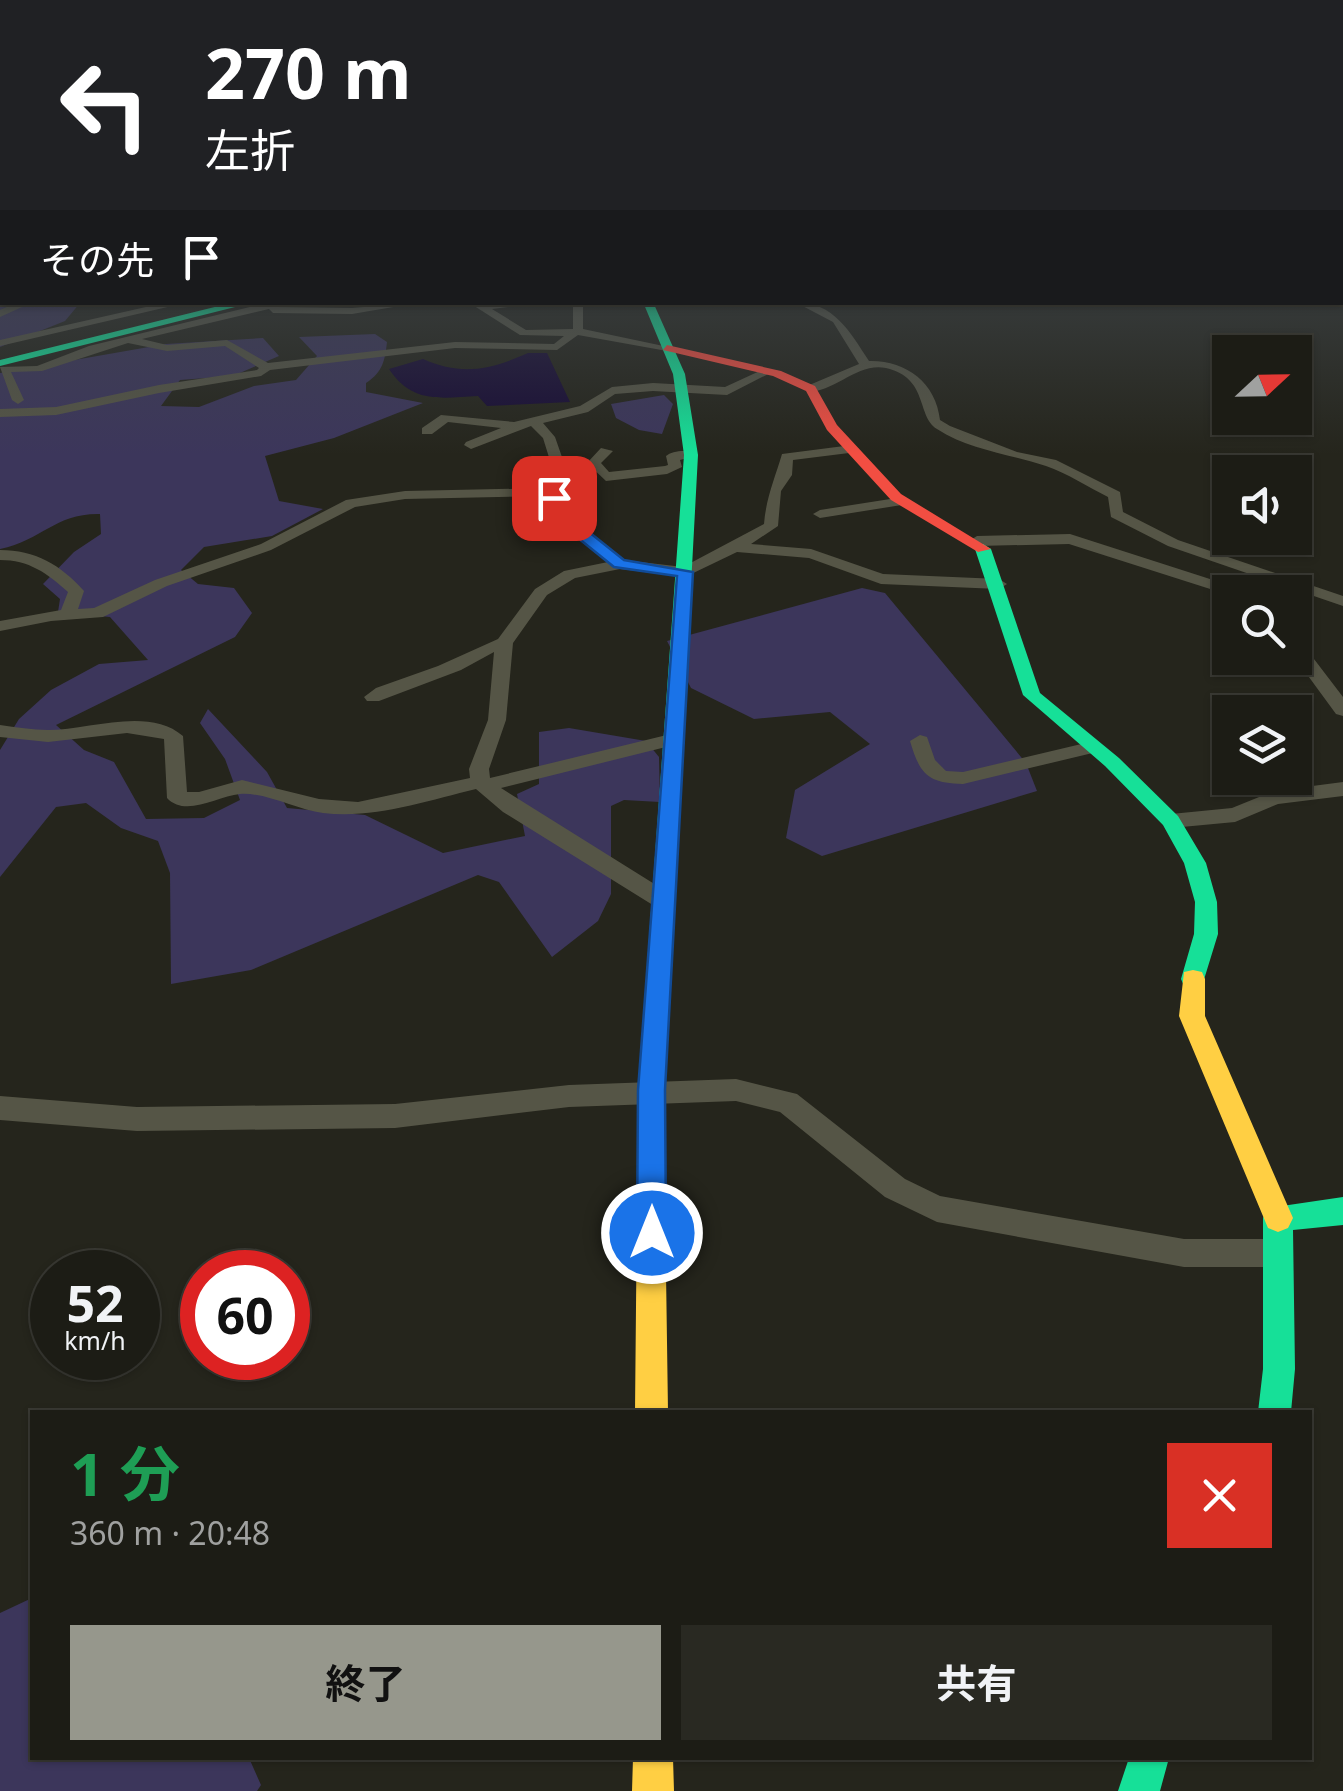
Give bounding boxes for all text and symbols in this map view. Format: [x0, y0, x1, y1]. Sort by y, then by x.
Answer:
text: 270 m [205, 24, 412, 120]
icon: left [40, 40, 170, 170]
text: 左折 [205, 119, 295, 180]
icon: arrive [174, 230, 229, 285]
text: その先 [40, 233, 154, 285]
north arrow [1212, 335, 1312, 435]
map controls [1212, 335, 1312, 795]
button: sound [1212, 455, 1312, 555]
pin [512, 456, 597, 541]
icon: arrive [527, 471, 582, 526]
button: search [1212, 575, 1312, 675]
button: layers [1212, 695, 1312, 795]
position arrow [600, 1181, 704, 1285]
speed limit sign: 60 [180, 1250, 310, 1380]
text: 52 [66, 1269, 124, 1337]
text: km/h [64, 1323, 126, 1357]
text: 1 分 [70, 1432, 180, 1514]
button: close [1167, 1443, 1272, 1548]
text: 360 m · 20:48 [70, 1511, 270, 1554]
button: 終了 [70, 1625, 661, 1740]
button: 共有 [681, 1625, 1272, 1740]

